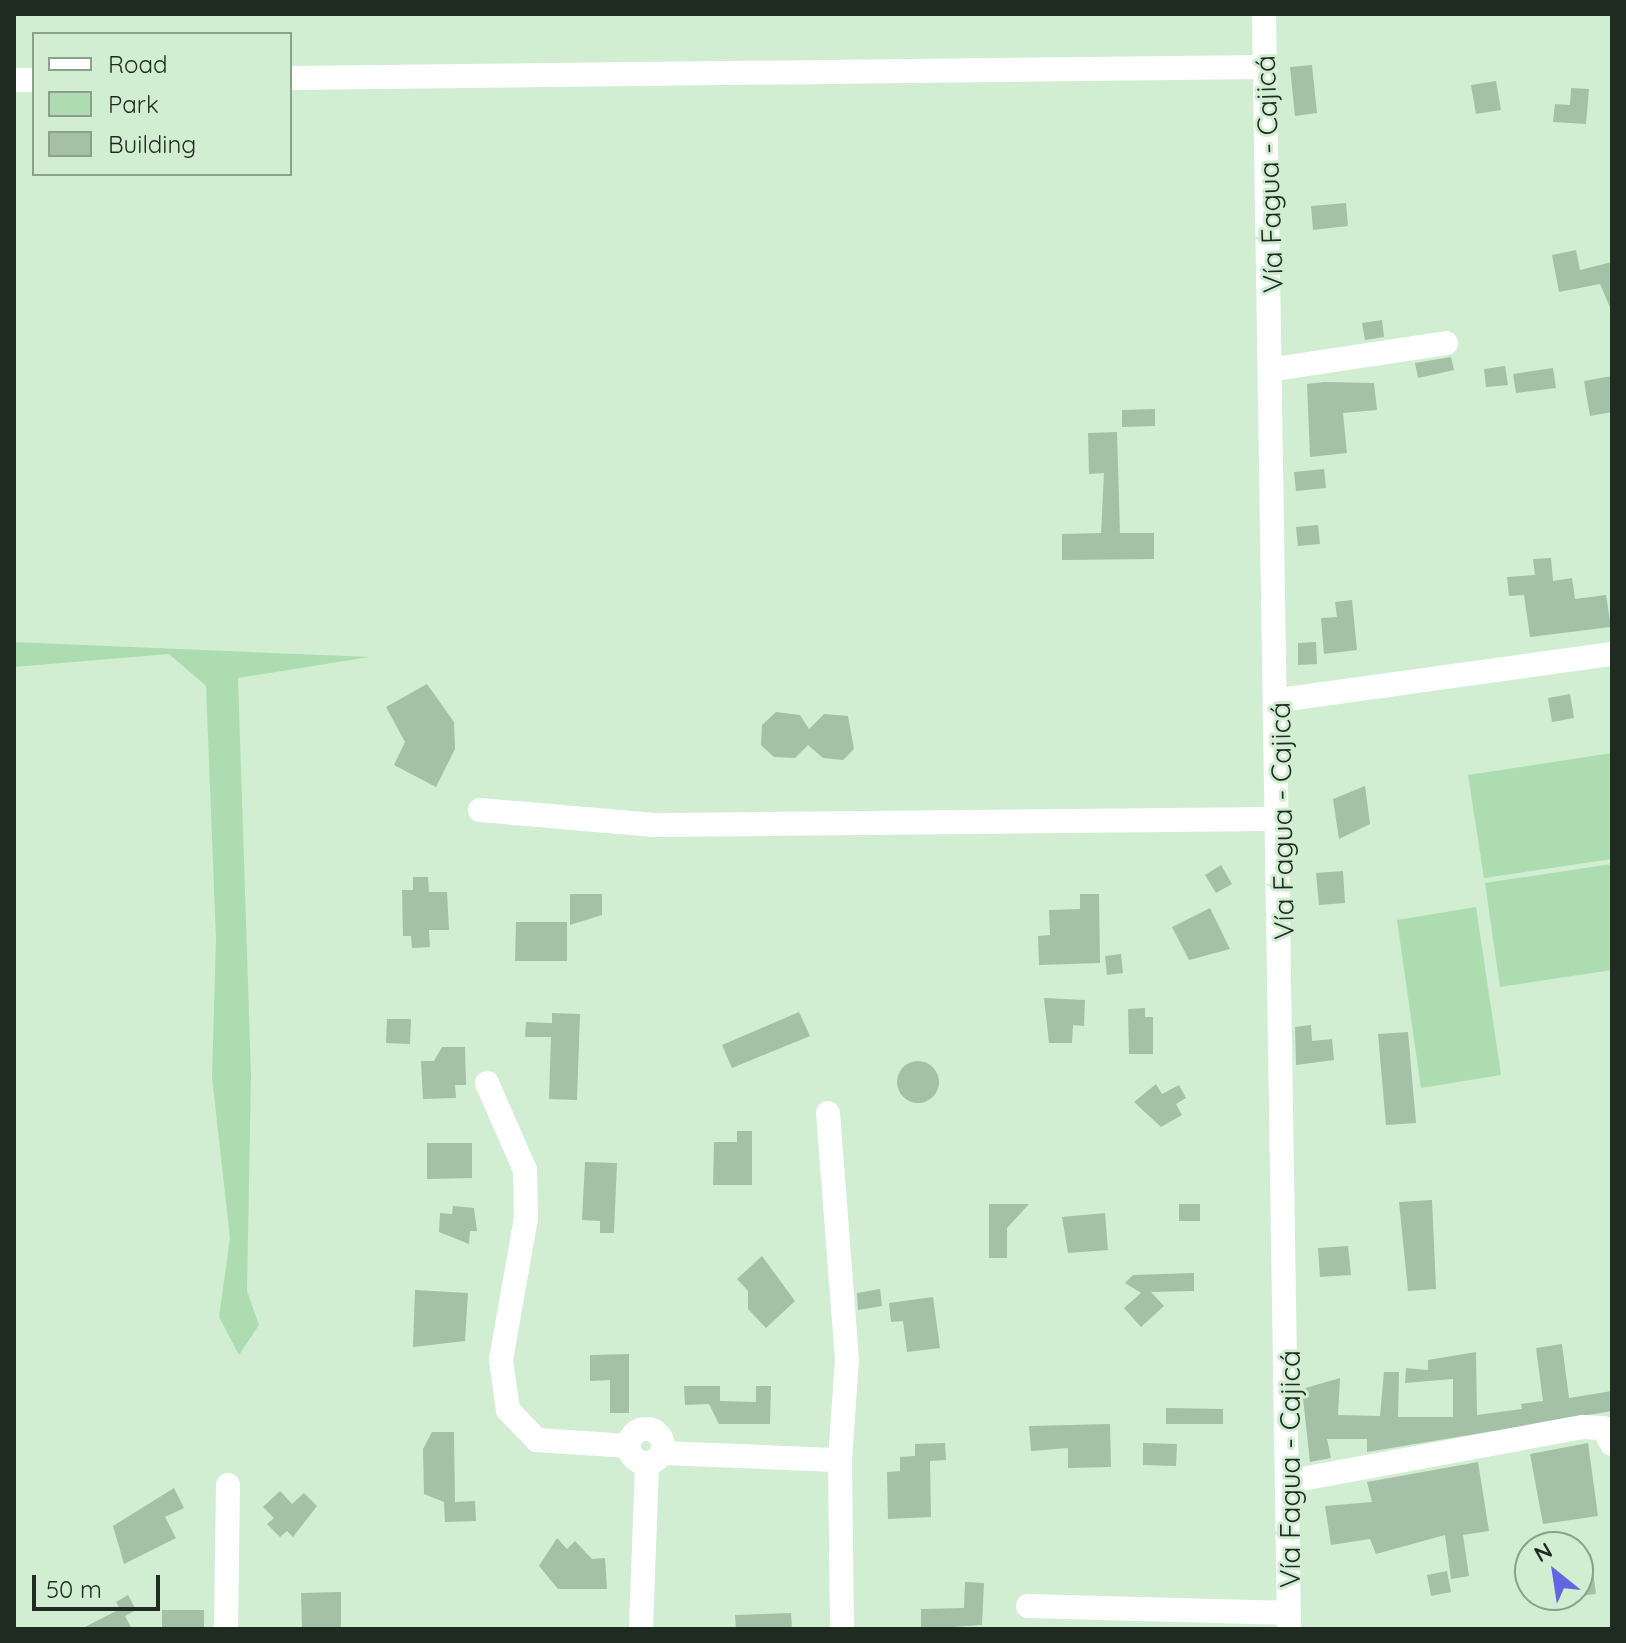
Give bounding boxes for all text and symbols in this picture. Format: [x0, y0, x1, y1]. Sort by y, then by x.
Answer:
legend [32, 32, 292, 176]
text: Road [108, 49, 168, 79]
street label: Vía Fagua - Cajicá [1248, 54, 1290, 294]
text: Park [108, 89, 159, 119]
text: Building [108, 129, 196, 159]
street label: Vía Fagua - Cajicá [1263, 702, 1301, 940]
street label: Vía Fagua - Cajicá [1273, 1350, 1307, 1588]
north arrow [1514, 1531, 1594, 1611]
text: N [1529, 1536, 1557, 1568]
scale bar [36, 1559, 164, 1609]
text: 50 m [46, 1574, 102, 1604]

